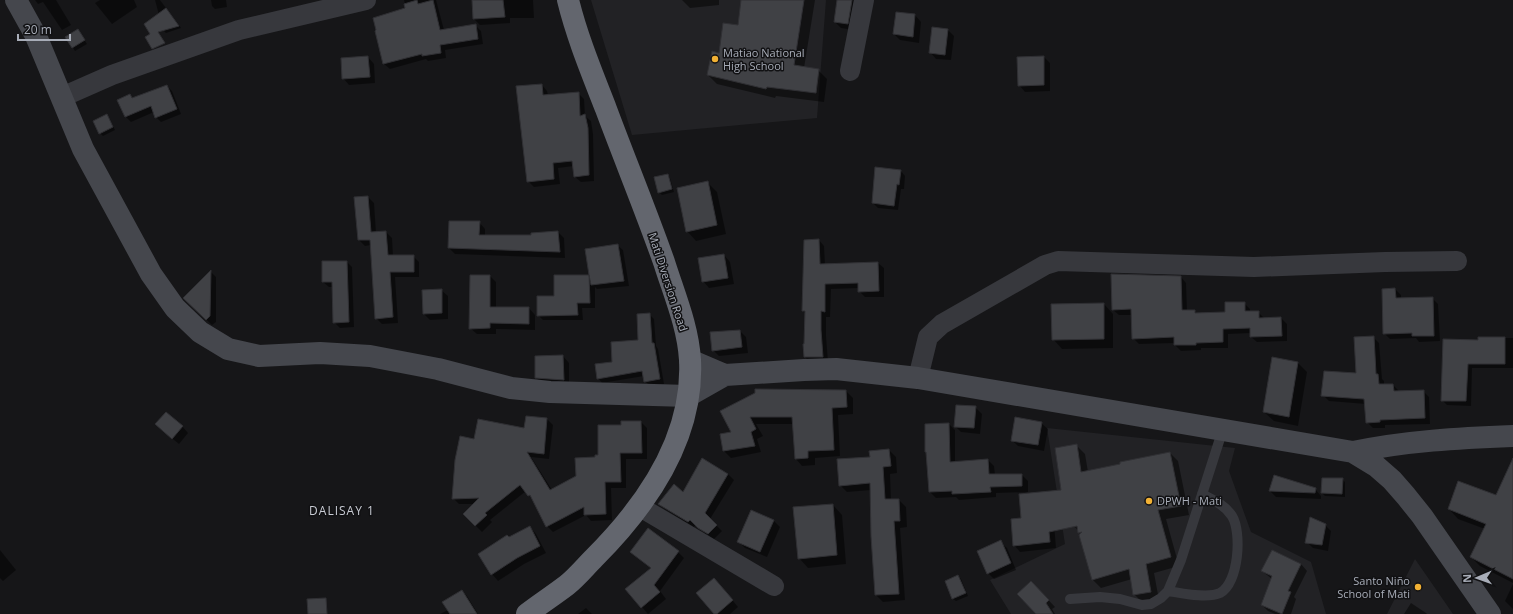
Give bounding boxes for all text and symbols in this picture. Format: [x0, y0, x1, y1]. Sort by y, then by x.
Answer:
scale bar [18, 16, 70, 42]
text: 20 m [24, 21, 52, 38]
place label: Matiao National High School [723, 45, 805, 73]
marker: Matiao National High School [710, 54, 720, 64]
street label: Mati Diversion Road [645, 231, 692, 333]
place label: DPWH - Mati [1157, 493, 1222, 508]
marker: DPWH - Mati [1144, 496, 1154, 506]
district label: DALISAY 1 [309, 502, 375, 519]
north arrow [1457, 558, 1497, 598]
place label: Santo Niño School of Mati [1337, 573, 1410, 601]
text: N [1459, 574, 1474, 583]
marker: Santo Niño School of Mati [1413, 582, 1423, 592]

